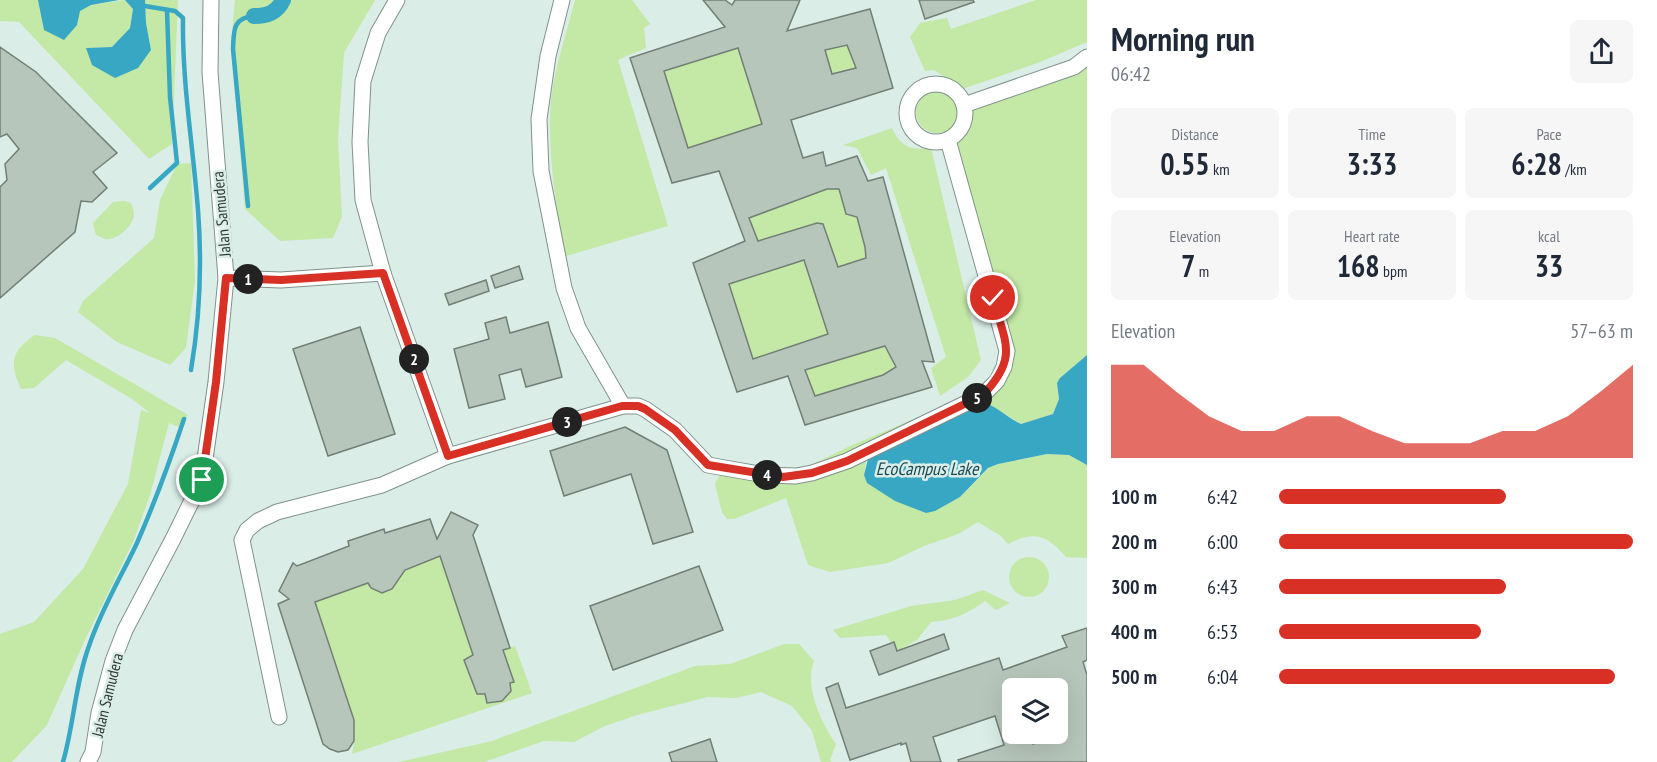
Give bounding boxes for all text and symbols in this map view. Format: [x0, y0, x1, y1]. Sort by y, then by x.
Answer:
text: Morning run [1111, 17, 1255, 60]
button: share [1570, 20, 1633, 83]
text: 06:42 [1111, 61, 1151, 87]
text: Distance [1171, 124, 1219, 144]
text: Time [1358, 124, 1386, 144]
text: Pace [1536, 124, 1562, 144]
text: 0.55 [1160, 144, 1210, 183]
text: 3:33 [1347, 144, 1397, 183]
text: 6:28 [1511, 144, 1562, 183]
text: km [1210, 159, 1230, 179]
text: /km [1562, 159, 1587, 179]
street label: Jalan Samudera [207, 170, 235, 259]
text: Elevation [1169, 226, 1221, 246]
text: Heart rate [1344, 226, 1400, 246]
text: kcal [1538, 226, 1560, 246]
text: 7 [1181, 246, 1195, 285]
text: 168 [1337, 246, 1380, 285]
text: 33 [1535, 246, 1563, 285]
text: m [1195, 261, 1209, 281]
text: bpm [1380, 261, 1407, 281]
pin: 1 [233, 264, 263, 294]
text: 1 [244, 269, 252, 289]
pin [967, 272, 1018, 323]
icon: check [976, 281, 1009, 314]
text: Elevation [1111, 318, 1175, 344]
text: 57–63 m [1570, 318, 1633, 344]
pin: 2 [399, 344, 429, 374]
text: 2 [410, 349, 418, 369]
pin: 5 [962, 383, 992, 413]
text: 5 [973, 388, 981, 408]
pin: 3 [552, 407, 582, 437]
text: 3 [563, 412, 571, 432]
pin [176, 454, 227, 505]
water label: EcoCampus Lake [876, 457, 980, 480]
pin: 4 [752, 460, 782, 490]
icon: arrive [185, 463, 218, 496]
text: 4 [763, 465, 771, 485]
text: 100 m [1111, 484, 1157, 510]
text: 6:42 [1207, 484, 1238, 510]
text: 200 m [1111, 529, 1157, 555]
text: 6:00 [1207, 529, 1238, 555]
text: 300 m [1111, 574, 1157, 600]
text: 6:43 [1207, 574, 1238, 600]
text: 400 m [1111, 619, 1157, 645]
text: 6:53 [1207, 619, 1238, 645]
street label: Jalan Samudera [87, 651, 127, 740]
text: 500 m [1111, 664, 1157, 690]
text: 6:04 [1207, 664, 1238, 690]
map controls [1002, 678, 1068, 744]
button: layers [1002, 678, 1068, 744]

